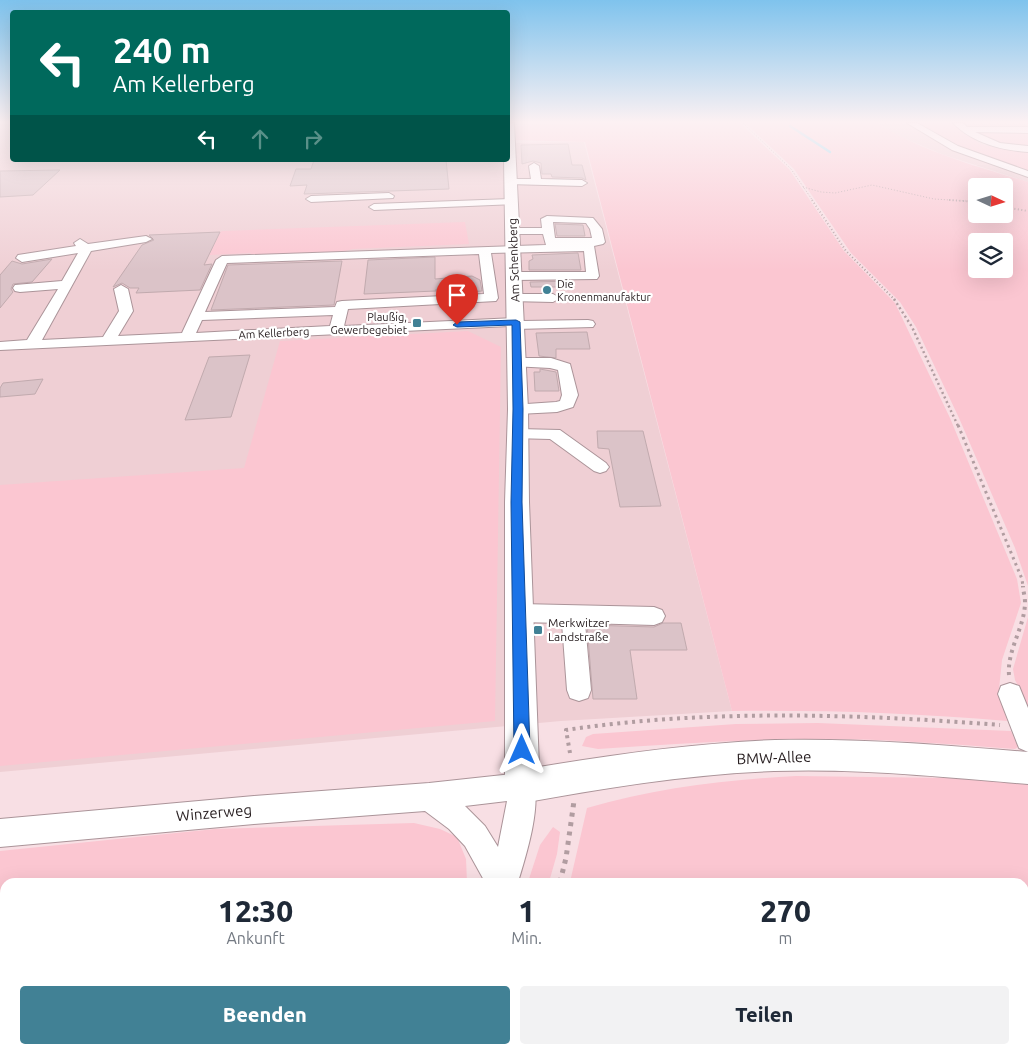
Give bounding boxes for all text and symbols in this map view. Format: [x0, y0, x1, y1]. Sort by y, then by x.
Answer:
icon: left [30, 30, 95, 95]
text: 240 m [113, 30, 211, 70]
text: Am Kellerberg [113, 71, 255, 96]
icon: left [193, 125, 221, 153]
icon: ahead [246, 125, 274, 153]
icon: right [299, 125, 327, 153]
north arrow [968, 178, 1012, 222]
map controls [968, 178, 1013, 278]
street label: Am Schenkberg [506, 218, 521, 302]
button: layers [968, 233, 1013, 278]
pin [436, 274, 478, 325]
place label: Die Kronenmanufaktur [557, 278, 652, 303]
icon: arrive [443, 281, 471, 309]
marker: Die Kronenmanufaktur [541, 284, 553, 296]
place label: Plaußig, Gewerbegebiet [330, 311, 408, 336]
marker: Plaußig, Gewerbegebiet [411, 317, 423, 329]
street label: Am Kellerberg [238, 325, 310, 341]
place label: Merkwitzer Landstraße [548, 616, 610, 643]
marker: Merkwitzer Landstraße [532, 624, 544, 636]
position arrow [495, 723, 547, 775]
street label: BMW-Allee [736, 748, 812, 767]
street label: Winzerweg [175, 801, 253, 824]
text: 12:30 [218, 894, 293, 928]
text: 1 [518, 894, 535, 928]
text: 270 [760, 894, 811, 928]
text: Ankunft [226, 929, 285, 947]
text: Min. [511, 929, 542, 947]
text: m [779, 929, 792, 947]
button: Beenden [20, 986, 510, 1044]
button: Teilen [520, 986, 1009, 1044]

